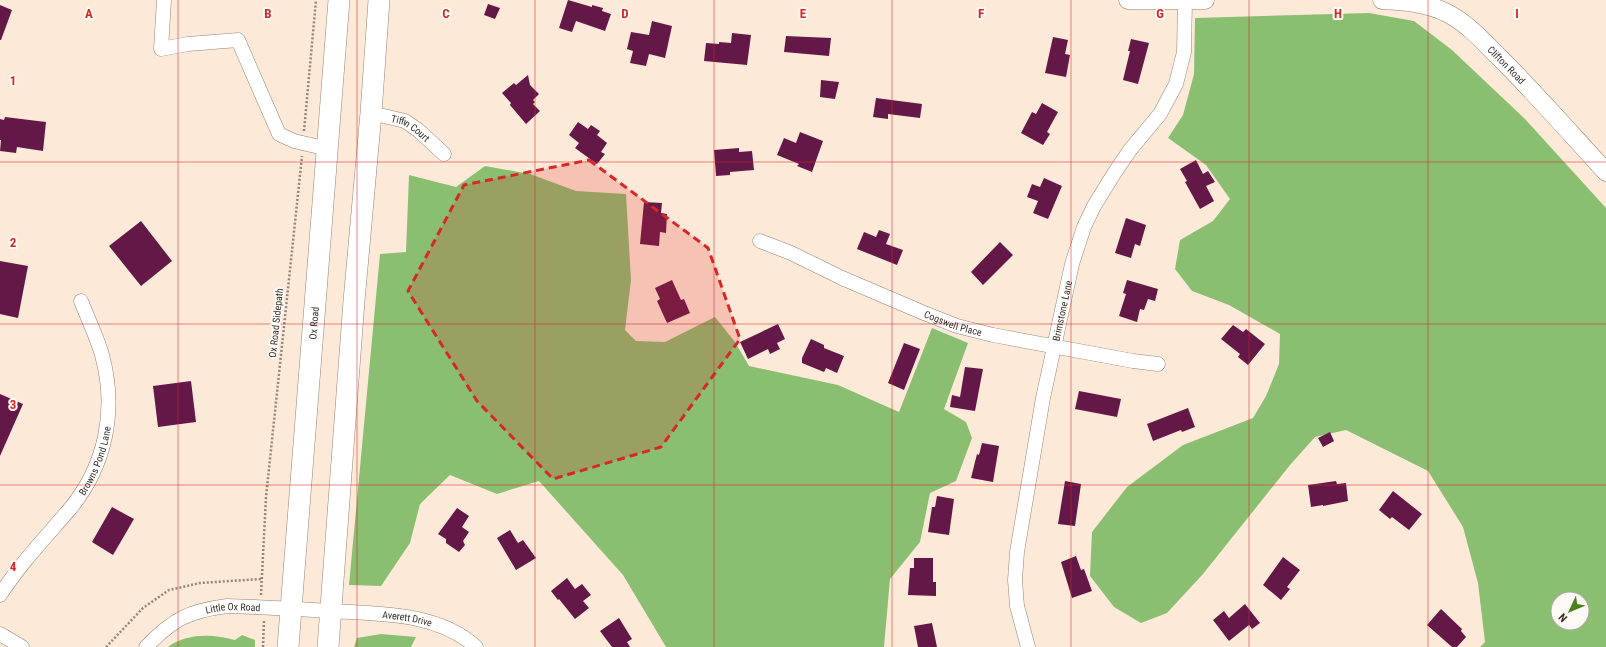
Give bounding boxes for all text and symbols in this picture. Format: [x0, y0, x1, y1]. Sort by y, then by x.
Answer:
text: A [85, 6, 93, 21]
text: B [264, 6, 272, 21]
text: C [442, 6, 450, 21]
text: D [621, 6, 629, 21]
text: E [800, 6, 807, 21]
text: F [978, 6, 984, 21]
text: G [1156, 6, 1164, 21]
text: H [1334, 6, 1342, 21]
text: I [1515, 6, 1519, 21]
street label: Clifton Road [1486, 44, 1528, 86]
text: 1 [10, 73, 16, 88]
street label: Tiffin Court [390, 112, 432, 144]
text: 2 [10, 235, 17, 250]
street label: Brimstone Lane [1050, 279, 1074, 342]
street label: Ox Road Sidepath [267, 288, 285, 358]
street label: Ox Road [307, 306, 320, 340]
street label: Cogswell Place [923, 308, 983, 338]
text: 3 [10, 397, 16, 412]
street label: Browns Pond Lane [76, 425, 112, 497]
text: 4 [10, 559, 17, 574]
north arrow [1550, 591, 1590, 631]
street label: Little Ox Road [204, 600, 261, 615]
street label: Averett Drive [382, 608, 434, 628]
text: N [1556, 610, 1570, 625]

